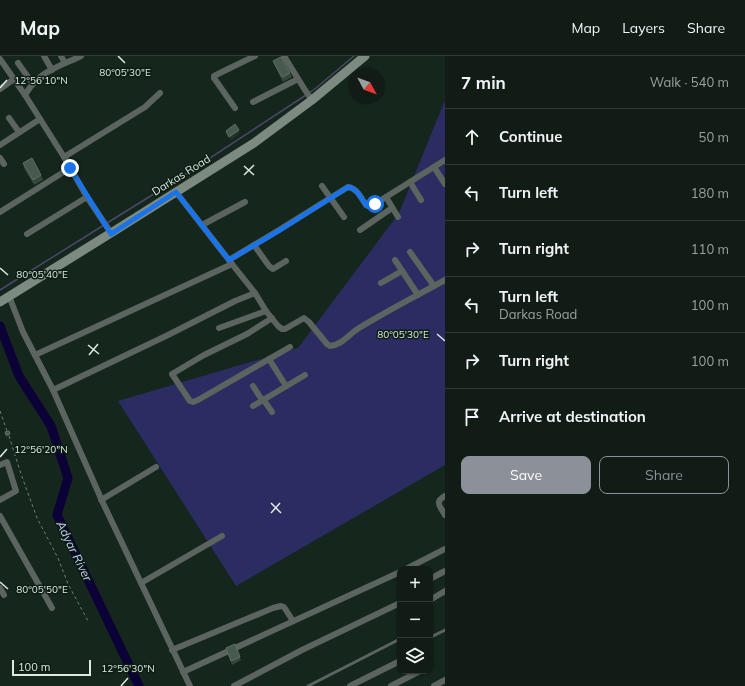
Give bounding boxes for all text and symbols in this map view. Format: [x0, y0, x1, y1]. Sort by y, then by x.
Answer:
text: Map [20, 16, 60, 40]
text: Map [571, 19, 600, 37]
text: Layers [622, 19, 665, 37]
text: Share [687, 19, 725, 37]
text: 80°05'30"E [99, 66, 151, 79]
north arrow [349, 68, 385, 104]
text: 7 min [461, 72, 506, 93]
text: 12°56'10"N [14, 74, 68, 87]
text: Walk · 540 m [650, 74, 729, 90]
icon: ahead [461, 126, 483, 148]
text: Continue [499, 127, 562, 146]
text: 50 m [699, 129, 729, 145]
street label: Darkas Road [149, 151, 213, 199]
route end [61, 159, 79, 177]
icon: left [461, 182, 483, 204]
text: Turn left [499, 183, 558, 202]
text: 180 m [691, 185, 729, 201]
route start [366, 195, 384, 213]
icon: right [461, 238, 483, 260]
text: Turn right [499, 239, 569, 258]
text: 110 m [691, 241, 729, 257]
text: 80°05'40"E [16, 268, 68, 281]
text: Turn left [499, 287, 558, 306]
icon: left [461, 294, 483, 316]
text: 100 m [691, 297, 729, 313]
text: Darkas Road [499, 306, 577, 322]
text: 80°05'30"E [377, 328, 429, 341]
icon: right [461, 350, 483, 372]
text: Turn right [499, 351, 569, 370]
text: 100 m [691, 353, 729, 369]
icon: arrive [461, 406, 483, 428]
text: Arrive at destination [499, 407, 646, 426]
text: 12°56'20"N [14, 443, 68, 456]
button: Save [461, 456, 591, 494]
button: Share [599, 456, 729, 494]
water label: Adyar River [53, 517, 96, 584]
map controls [397, 566, 433, 674]
button: + [397, 566, 433, 602]
text: 80°05'50"E [16, 583, 68, 596]
button: − [397, 602, 433, 638]
button: layers [397, 638, 433, 674]
scale bar [12, 658, 91, 677]
text: 100 m [18, 660, 50, 674]
text: 12°56'30"N [101, 662, 155, 675]

